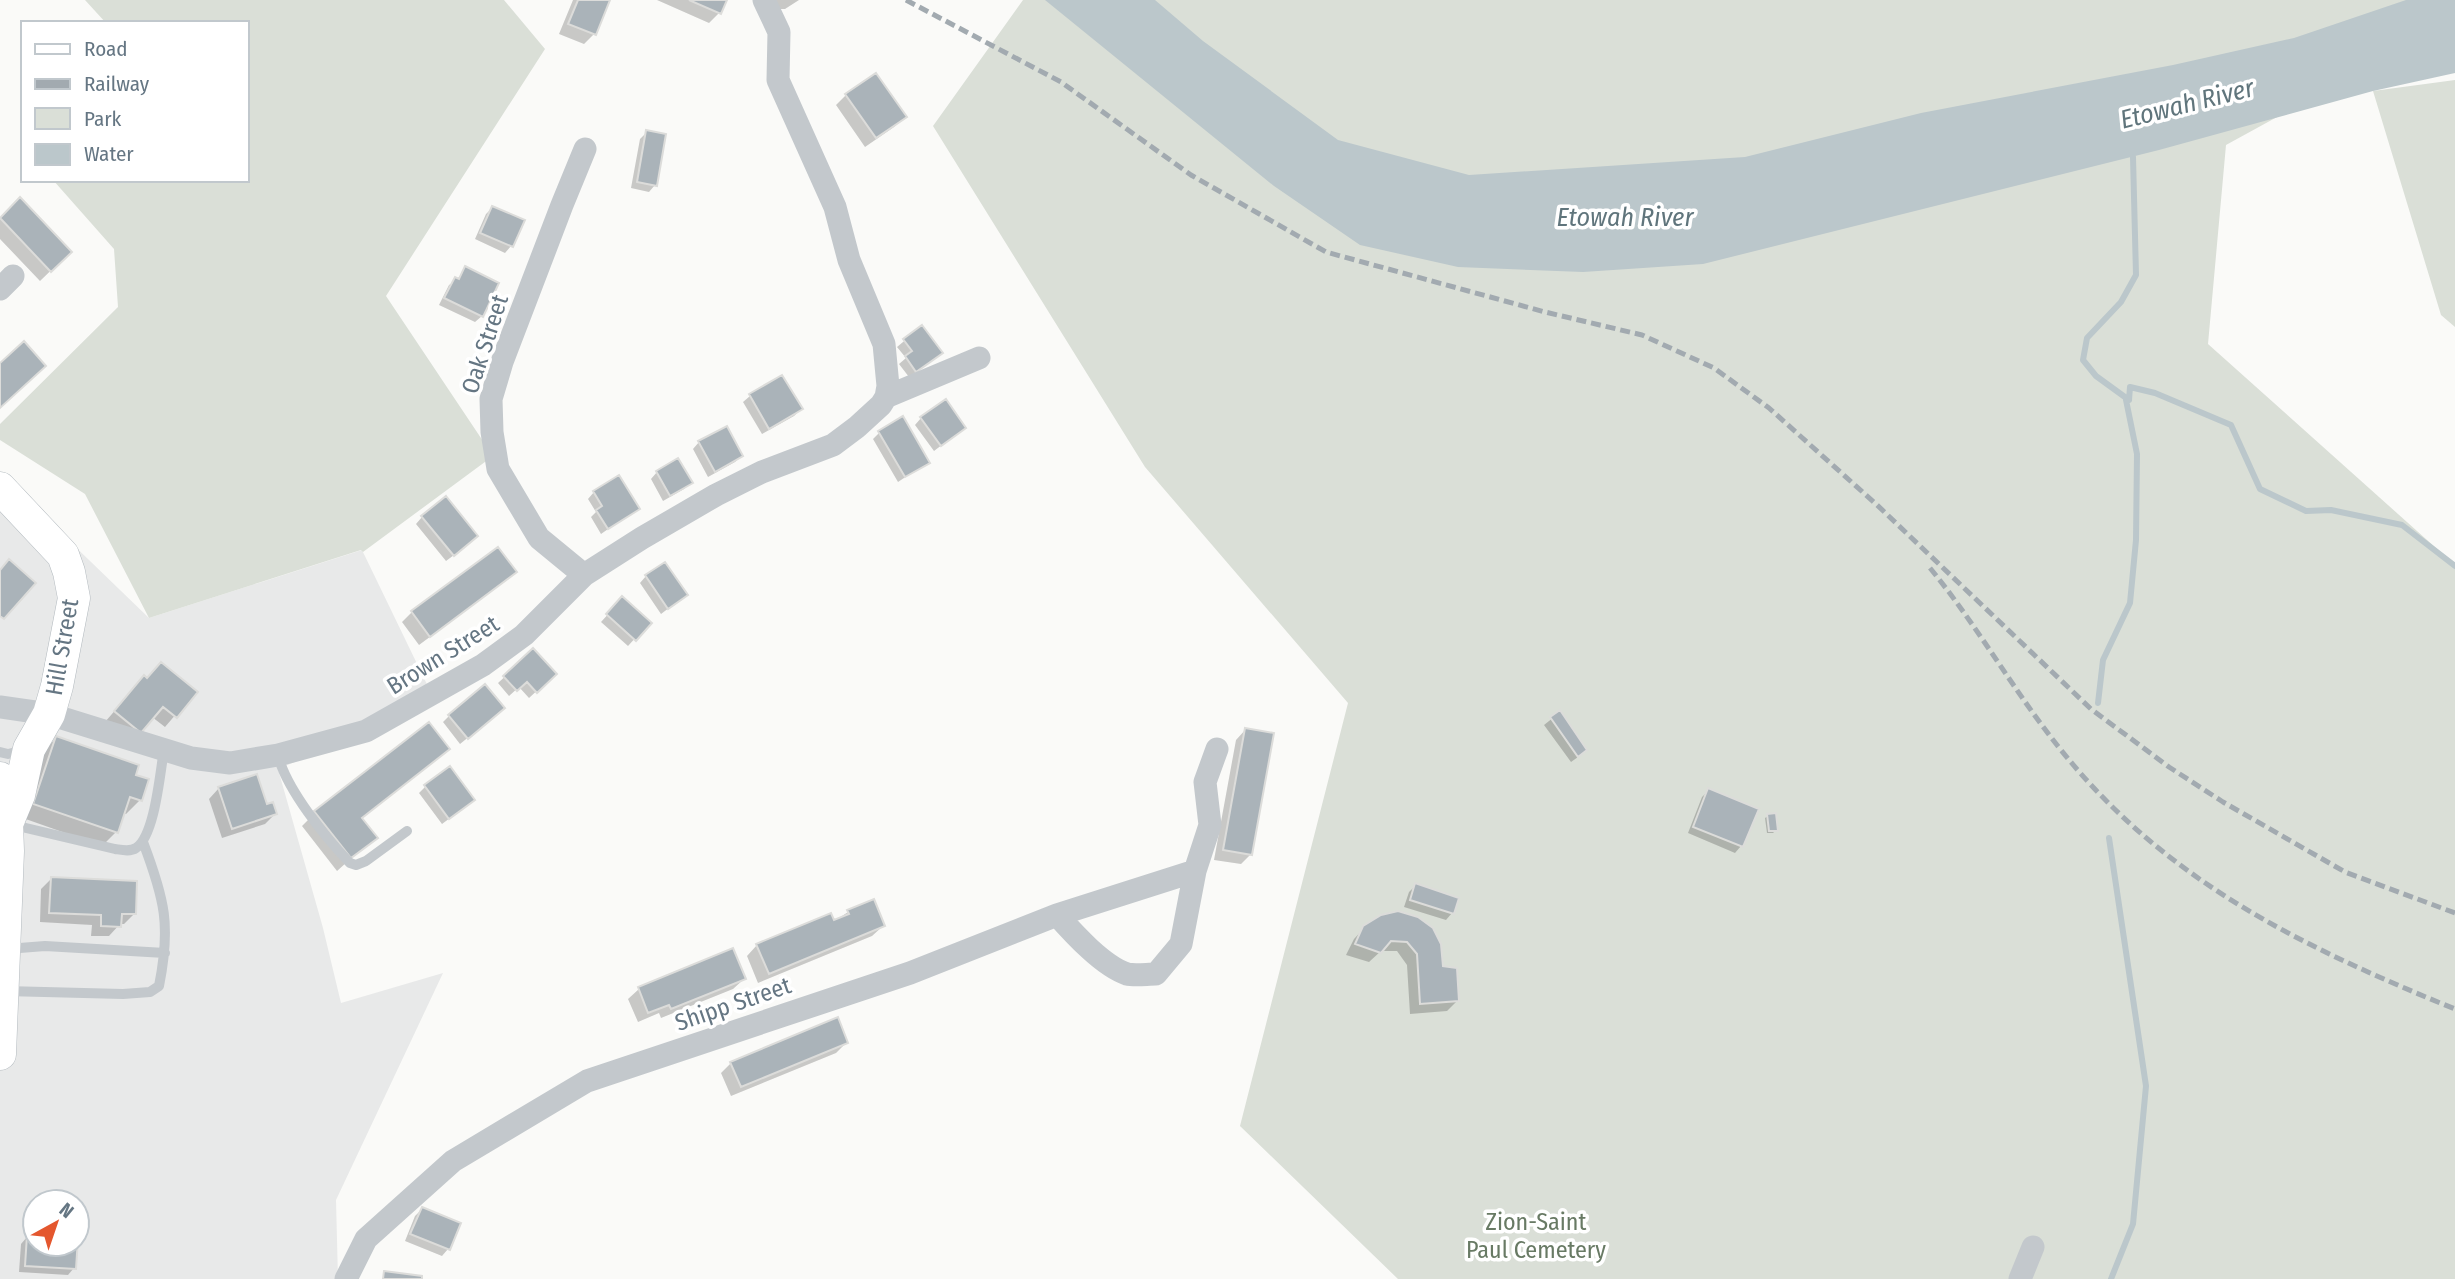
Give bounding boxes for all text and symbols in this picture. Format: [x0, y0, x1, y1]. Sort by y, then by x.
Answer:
legend [21, 21, 248, 182]
text: Road [84, 36, 128, 62]
text: Railway [84, 71, 150, 97]
water label: Etowah River [2117, 72, 2258, 136]
text: Park [84, 106, 122, 132]
text: Water [84, 141, 134, 167]
water label: Etowah River [1557, 202, 1694, 233]
street label: Oak Street [456, 291, 514, 397]
street label: Hill Street [40, 596, 84, 698]
street label: Brown Street [382, 610, 504, 700]
street label: Shipp Street [671, 971, 795, 1037]
north arrow [21, 1188, 91, 1258]
text: N [55, 1198, 78, 1223]
park label: Zion-Saint Paul Cemetery [1466, 1208, 1606, 1264]

